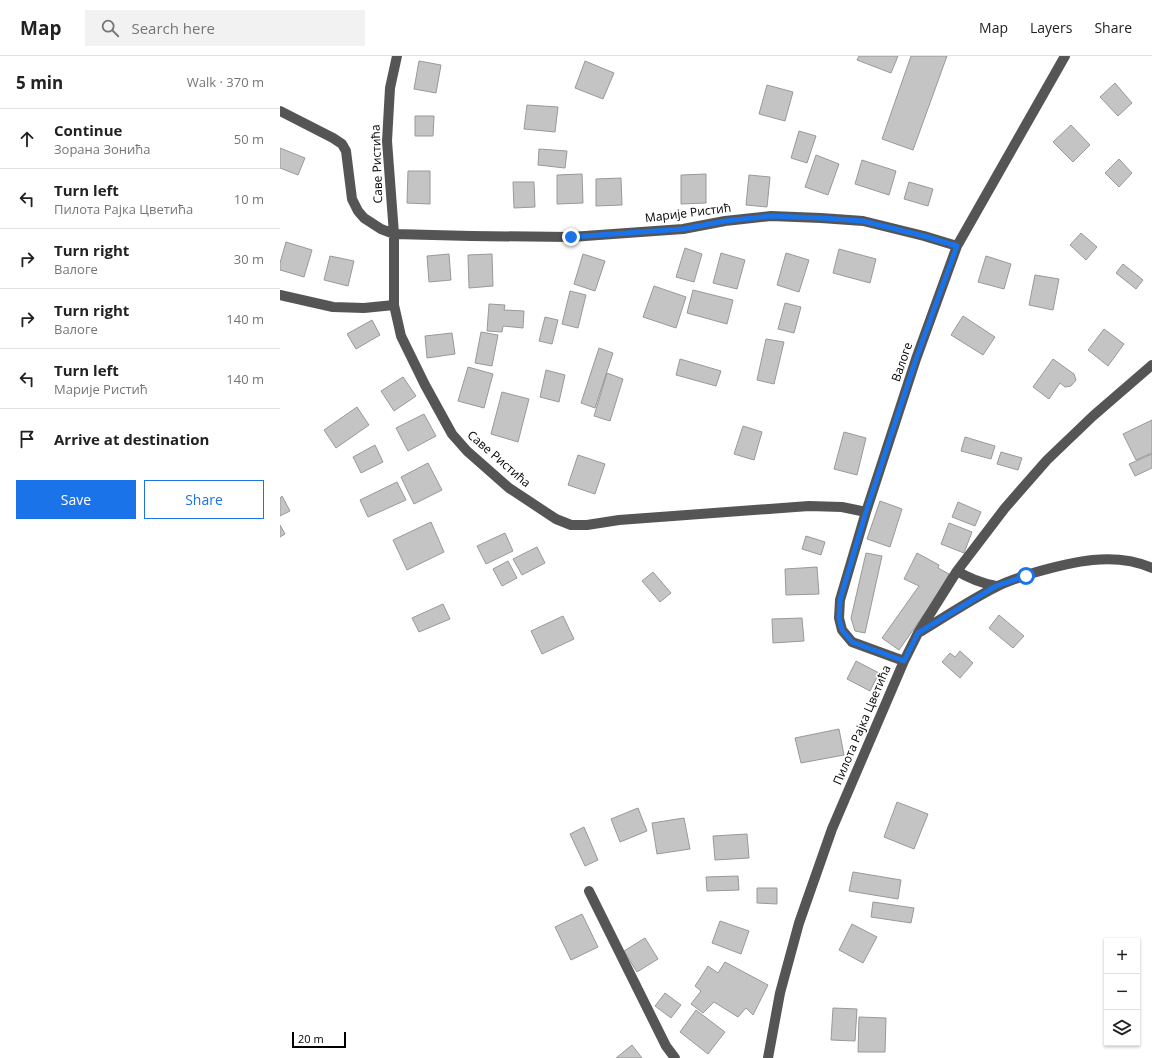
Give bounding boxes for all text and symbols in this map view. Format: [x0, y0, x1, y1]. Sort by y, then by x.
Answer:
search box [85, 10, 365, 46]
text: Map [20, 15, 61, 41]
icon: search [99, 17, 121, 39]
text: Search here [131, 18, 215, 38]
text: Map [979, 18, 1008, 37]
text: Layers [1030, 18, 1072, 37]
text: Share [1094, 18, 1132, 37]
text: 5 min [16, 71, 63, 94]
text: Walk · 370 m [187, 73, 264, 91]
text: Continue [54, 120, 122, 140]
street label: Саве Ристића [367, 124, 386, 204]
icon: ahead [16, 128, 38, 150]
text: 50 m [234, 130, 264, 148]
text: Зорана Зонића [54, 140, 151, 158]
text: Turn left [54, 180, 119, 200]
icon: left [16, 188, 38, 210]
text: 10 m [234, 190, 264, 208]
street label: Марије Ристић [644, 199, 732, 226]
text: Пилота Рајка Цветића [54, 200, 193, 218]
route end [562, 228, 580, 246]
text: Turn right [54, 240, 129, 260]
icon: right [16, 248, 38, 270]
text: 30 m [234, 250, 264, 268]
text: Валоге [54, 260, 98, 278]
text: Turn right [54, 300, 129, 320]
icon: right [16, 308, 38, 330]
text: 140 m [226, 310, 264, 328]
text: Валоге [54, 320, 98, 338]
street label: Валоге [887, 340, 916, 384]
text: Turn left [54, 360, 119, 380]
icon: left [16, 368, 38, 390]
text: 140 m [226, 370, 264, 388]
text: Марије Ристић [54, 380, 148, 398]
street label: Саве Ристића [464, 426, 535, 491]
icon: arrive [16, 428, 38, 450]
text: Arrive at destination [54, 429, 209, 449]
button: Save [16, 480, 136, 519]
button: Share [144, 480, 264, 519]
route start [1017, 567, 1035, 585]
street label: Пилота Рајка Цветића [829, 662, 894, 787]
map controls [1104, 938, 1140, 1046]
button: + [1104, 938, 1140, 974]
button: − [1104, 974, 1140, 1010]
button: layers [1104, 1010, 1140, 1046]
scale bar [292, 1030, 346, 1049]
text: 20 m [298, 1031, 324, 1046]

